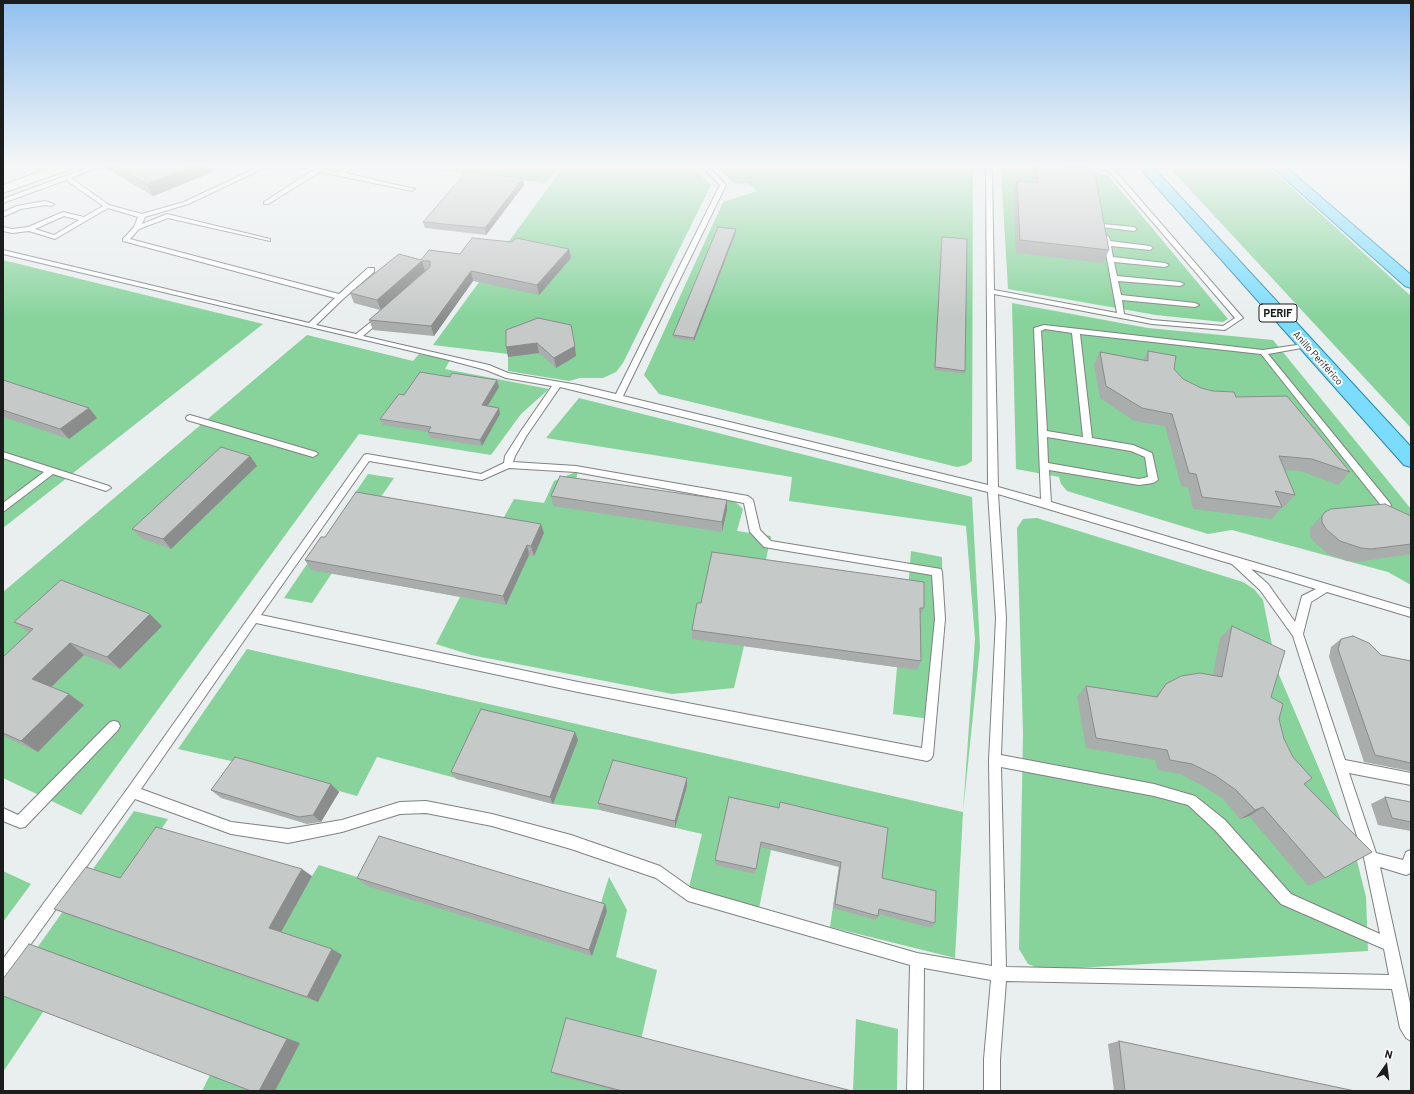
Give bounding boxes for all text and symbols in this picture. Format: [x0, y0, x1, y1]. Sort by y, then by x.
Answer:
road number: PERIF [1259, 304, 1297, 322]
street label: Anillo Periférico [1291, 329, 1345, 387]
north arrow [1366, 1046, 1406, 1086]
text: N [1384, 1047, 1394, 1061]

